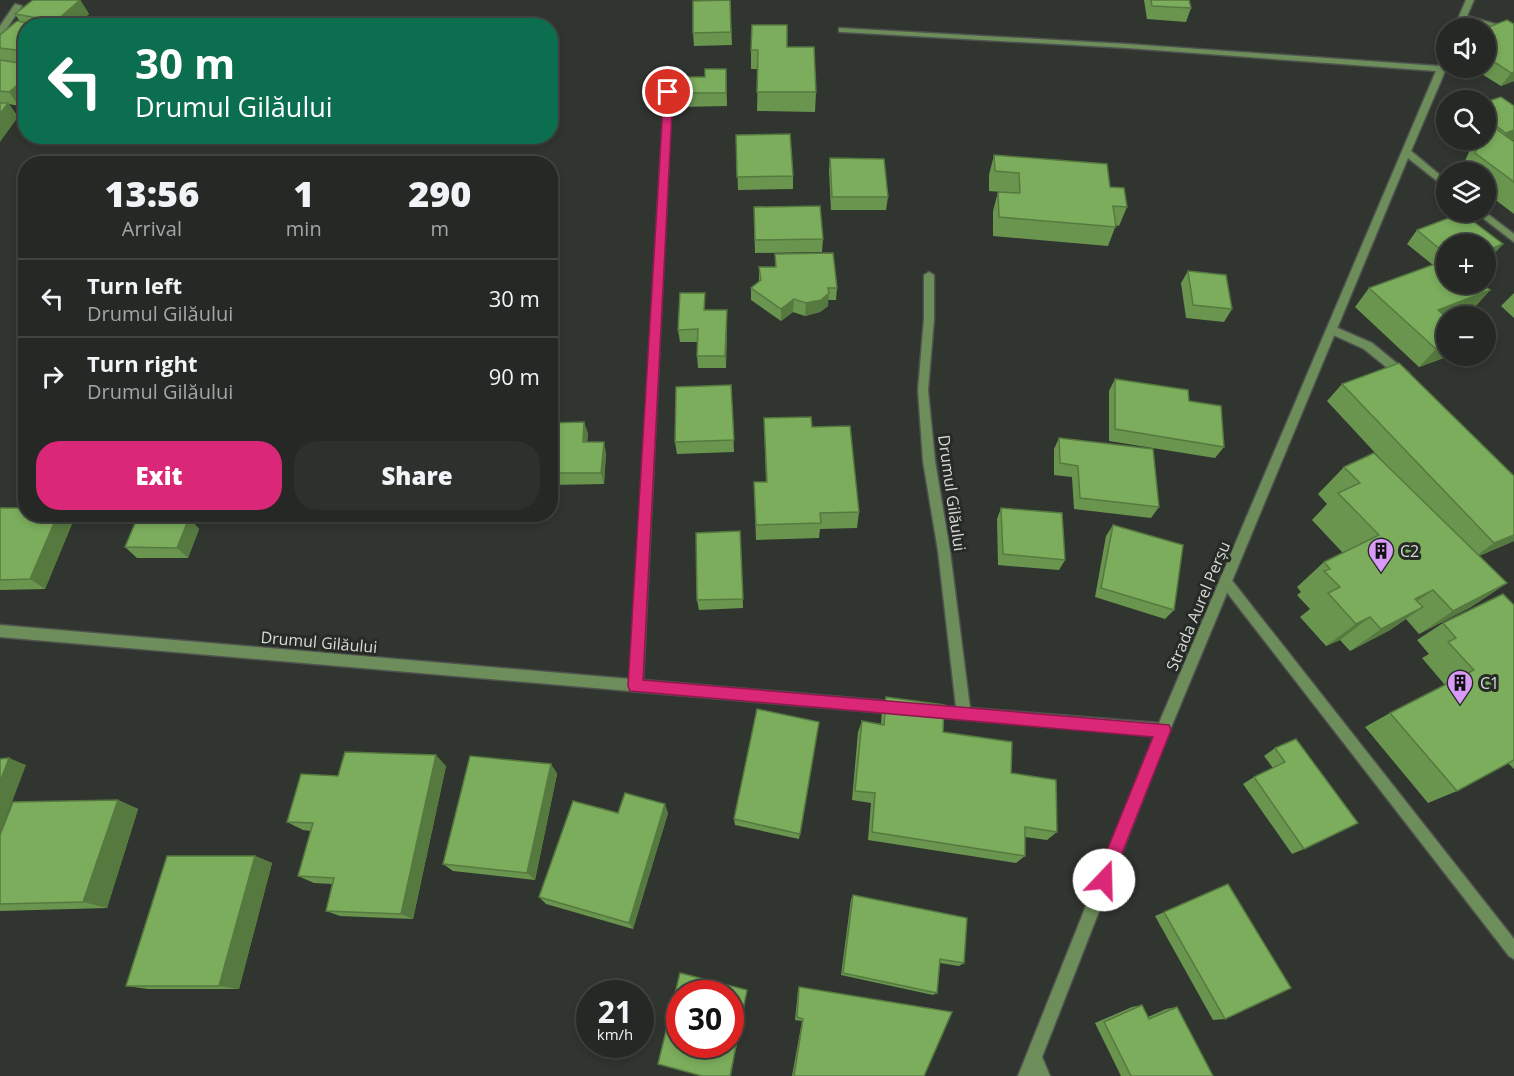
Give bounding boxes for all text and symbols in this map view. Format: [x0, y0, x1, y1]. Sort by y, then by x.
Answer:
map controls [1436, 18, 1496, 366]
button: sound [1436, 18, 1496, 78]
text: 30 m [135, 34, 235, 91]
icon: left [36, 42, 114, 120]
pin [642, 66, 693, 117]
icon: arrive [651, 75, 684, 108]
text: Drumul Gilăului [135, 88, 333, 125]
button: search [1436, 90, 1496, 150]
button: layers [1436, 162, 1496, 222]
text: 13:56 [105, 169, 199, 218]
text: 1 [293, 169, 314, 218]
text: 290 [408, 169, 471, 218]
text: Arrival [122, 215, 182, 242]
text: min [286, 215, 322, 242]
text: m [431, 215, 449, 242]
button: + [1436, 234, 1496, 294]
text: Turn left [87, 270, 182, 300]
icon: left [36, 282, 69, 315]
text: 30 m [489, 283, 540, 313]
text: Drumul Gilăului [87, 300, 233, 327]
button: − [1436, 306, 1496, 366]
text: Turn right [87, 348, 198, 378]
icon: right [36, 360, 69, 393]
text: 90 m [489, 361, 540, 391]
text: Drumul Gilăului [87, 378, 233, 405]
street label: Drumul Gilăului [933, 433, 971, 553]
button: Exit [36, 441, 282, 510]
button: Share [294, 441, 540, 510]
building icon: C2 [1366, 536, 1396, 574]
street label: Strada Aurel Perșu [1161, 538, 1235, 674]
place label: C2 [1400, 540, 1419, 562]
street label: Drumul Gilăului [260, 626, 378, 658]
building icon: C1 [1445, 668, 1475, 706]
place label: C1 [1480, 672, 1499, 694]
position arrow [1072, 848, 1136, 912]
speed limit sign: 30 [666, 980, 744, 1058]
text: 21 [598, 991, 632, 1032]
text: km/h [597, 1024, 633, 1044]

